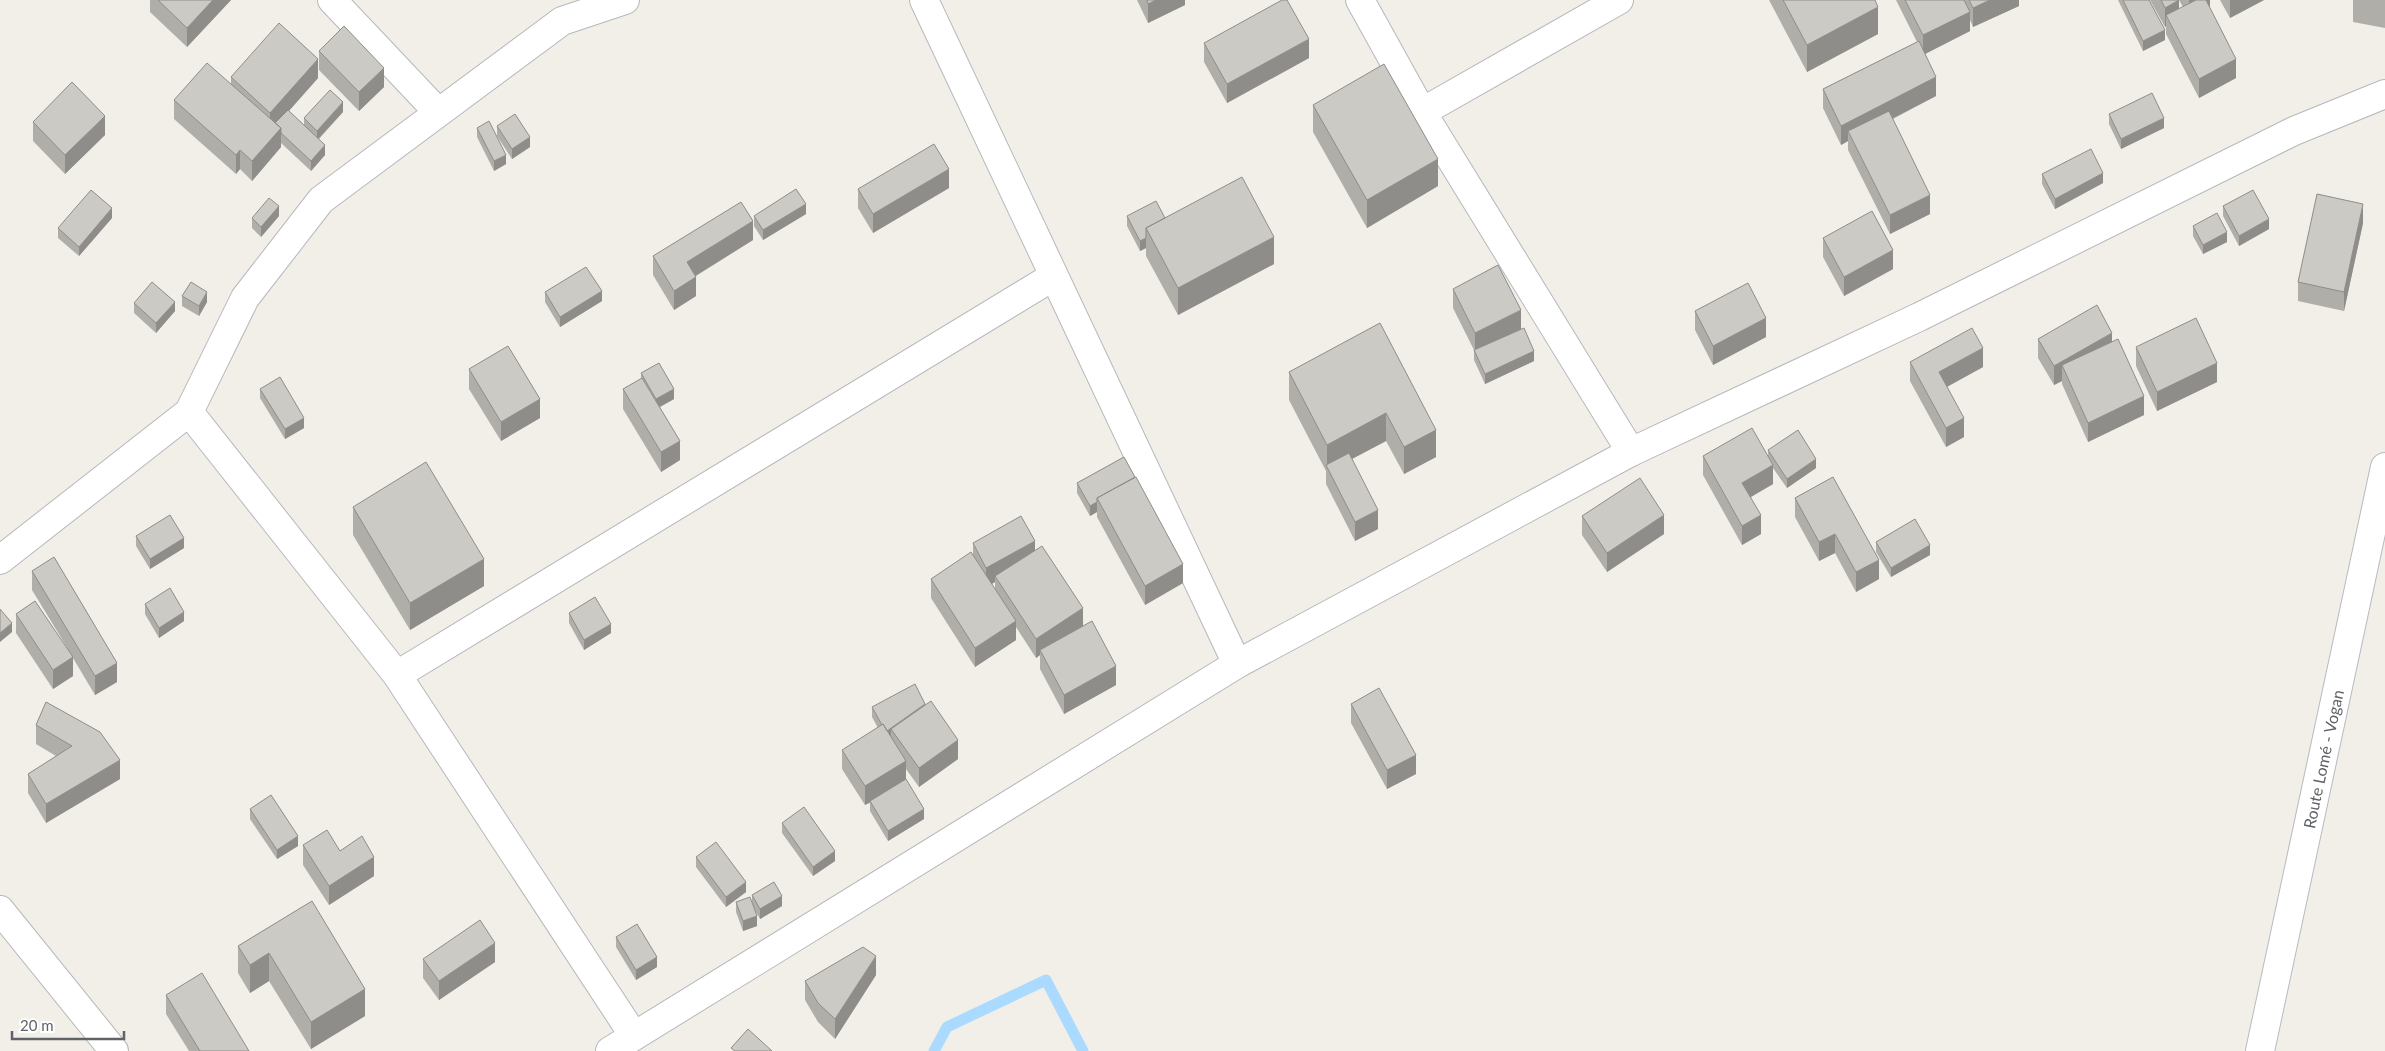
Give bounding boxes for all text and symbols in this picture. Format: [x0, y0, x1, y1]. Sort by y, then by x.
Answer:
street label: Route Lomé - Vogan [2299, 688, 2347, 830]
scale bar [12, 1008, 125, 1040]
text: 20 m [20, 1016, 54, 1034]

